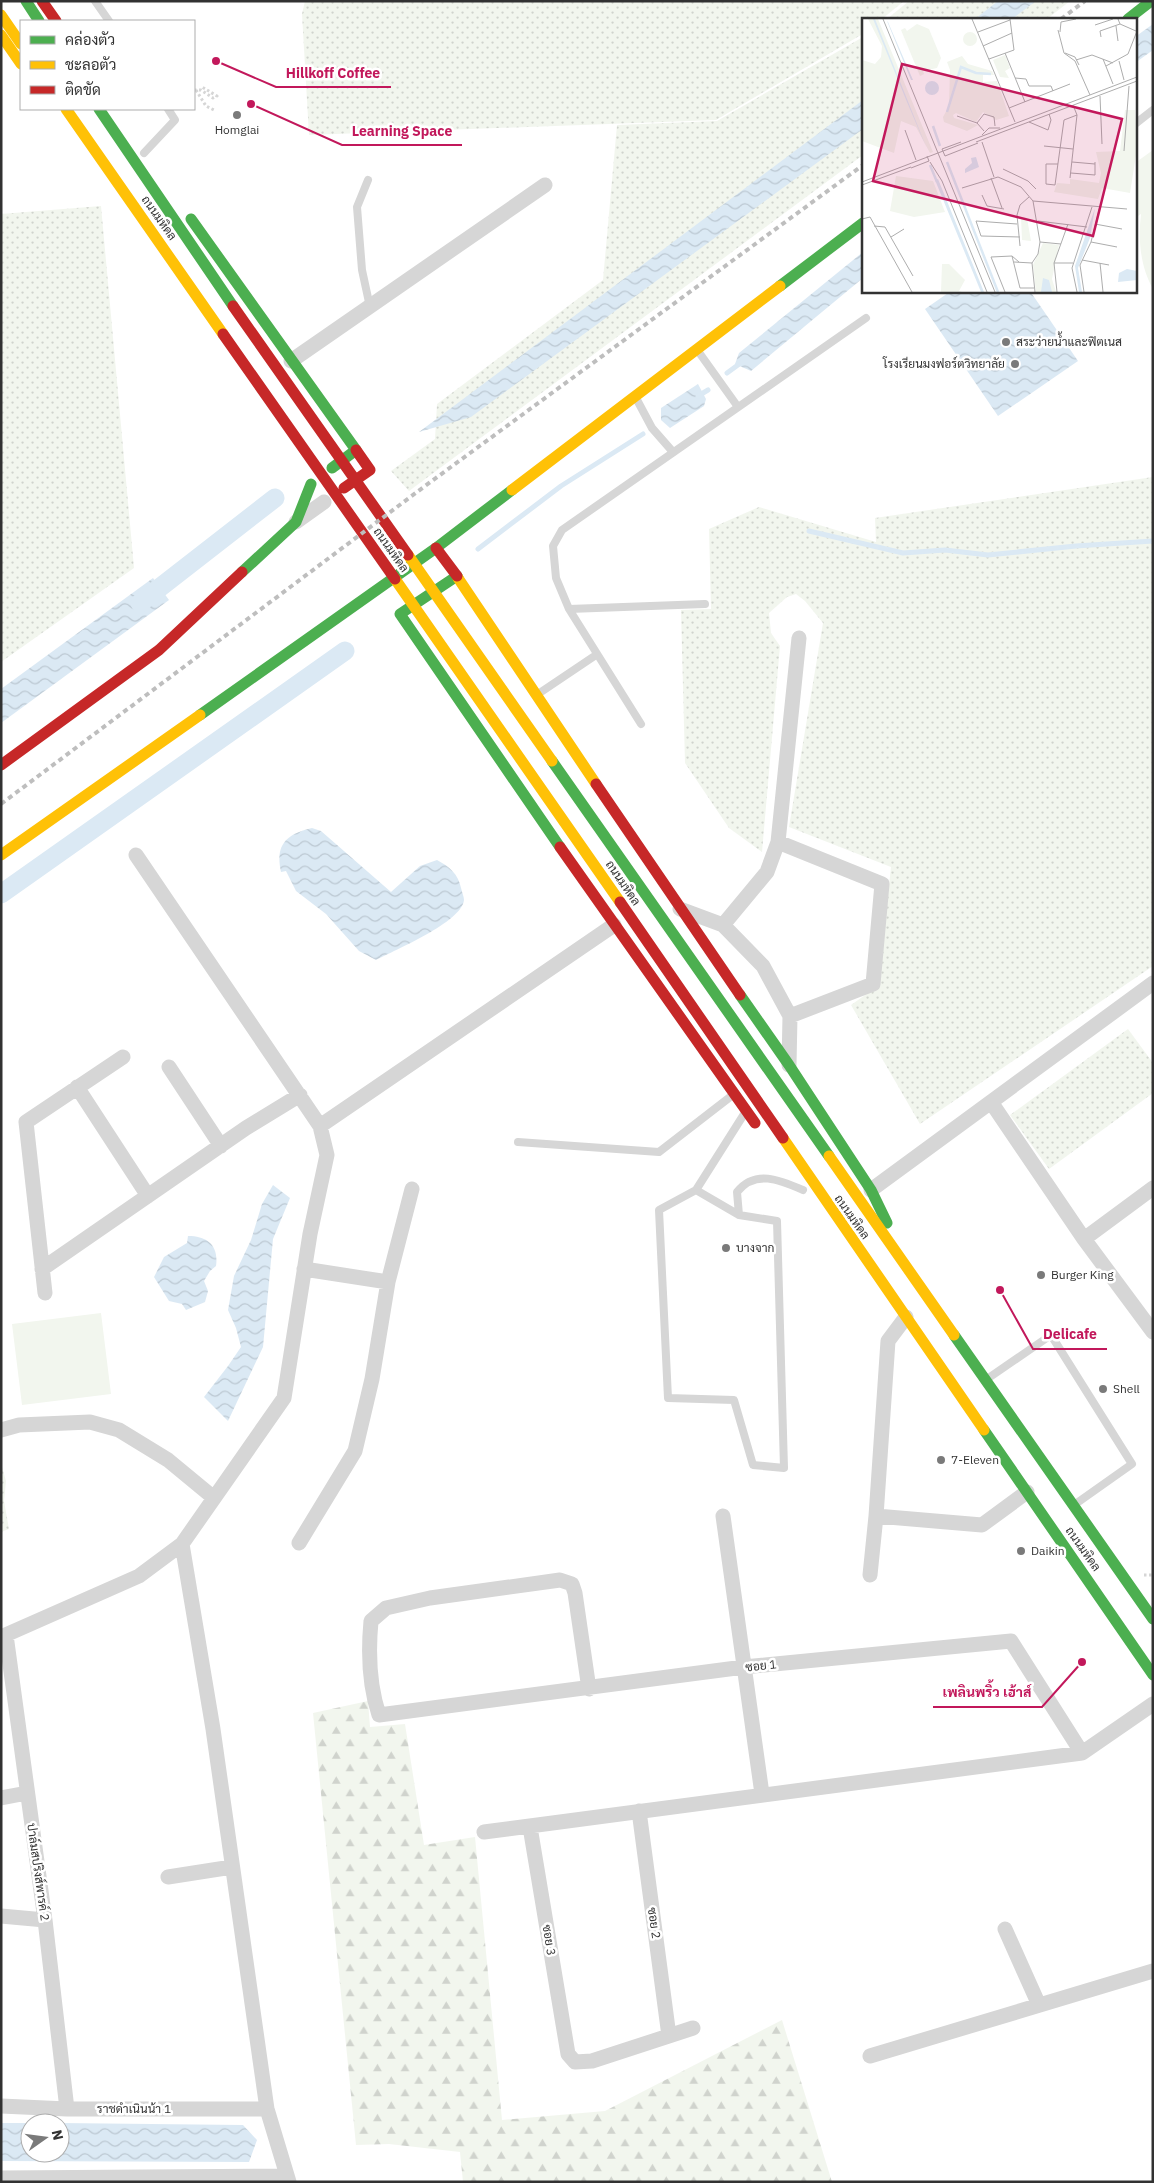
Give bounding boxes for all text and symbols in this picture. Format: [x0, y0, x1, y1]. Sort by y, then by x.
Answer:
inset map [862, 18, 1136, 292]
legend [20, 20, 195, 110]
text: คล่องตัว [65, 30, 115, 49]
text: ชะลอตัว [65, 55, 116, 74]
callout: Hillkoff Coffee [276, 58, 391, 87]
text: Hillkoff Coffee [286, 64, 380, 82]
text: ติดขัด [65, 80, 101, 99]
marker: Homglai [231, 109, 243, 121]
callout: Learning Space [342, 116, 462, 145]
place label: Homglai [215, 122, 259, 137]
text: Learning Space [352, 122, 453, 140]
street label: ถนนมหิดล [139, 192, 180, 243]
place label: สระว่ายน้ำและฟิตเนส [1016, 331, 1122, 349]
marker: สระว่ายน้ำและฟิตเนส [1000, 336, 1012, 348]
place label: โรงเรียนมงฟอร์ตวิทยาลัย [882, 356, 1005, 371]
marker: โรงเรียนมงฟอร์ตวิทยาลัย [1009, 358, 1021, 370]
street label: ถนนมหิดล [371, 524, 412, 575]
street label: ถนนมหิดล [603, 857, 644, 908]
street label: ถนนมหิดล [832, 1191, 873, 1242]
place label: บางจาก [736, 1240, 775, 1255]
marker: บางจาก [720, 1242, 732, 1254]
place label: Burger King [1051, 1267, 1114, 1282]
marker: Burger King [1035, 1269, 1047, 1281]
callout: Delicafe [1033, 1320, 1107, 1349]
text: Delicafe [1043, 1325, 1097, 1343]
place label: Shell [1113, 1381, 1140, 1396]
marker: Shell [1097, 1383, 1109, 1395]
place label: 7-Eleven [951, 1452, 999, 1467]
marker: 7-Eleven [935, 1454, 947, 1466]
street label: ถนนมหิดล [1063, 1523, 1104, 1574]
place label: Daikin [1031, 1543, 1065, 1558]
marker: Daikin [1015, 1545, 1027, 1557]
street label: ซอย 1 [745, 1656, 777, 1675]
callout: เพลินพริ้ว เฮ้าส์ [933, 1678, 1042, 1707]
text: เพลินพริ้ว เฮ้าส์ [943, 1679, 1032, 1701]
street label: ปาล์มสปริงส์พารค์ 2 [24, 1822, 53, 1922]
street label: ซอย 2 [645, 1906, 664, 1939]
street label: ซอย 3 [540, 1923, 559, 1957]
street label: ราชดำเนินน้า 1 [97, 2101, 171, 2116]
north arrow [20, 2113, 70, 2163]
text: N [48, 2128, 68, 2142]

